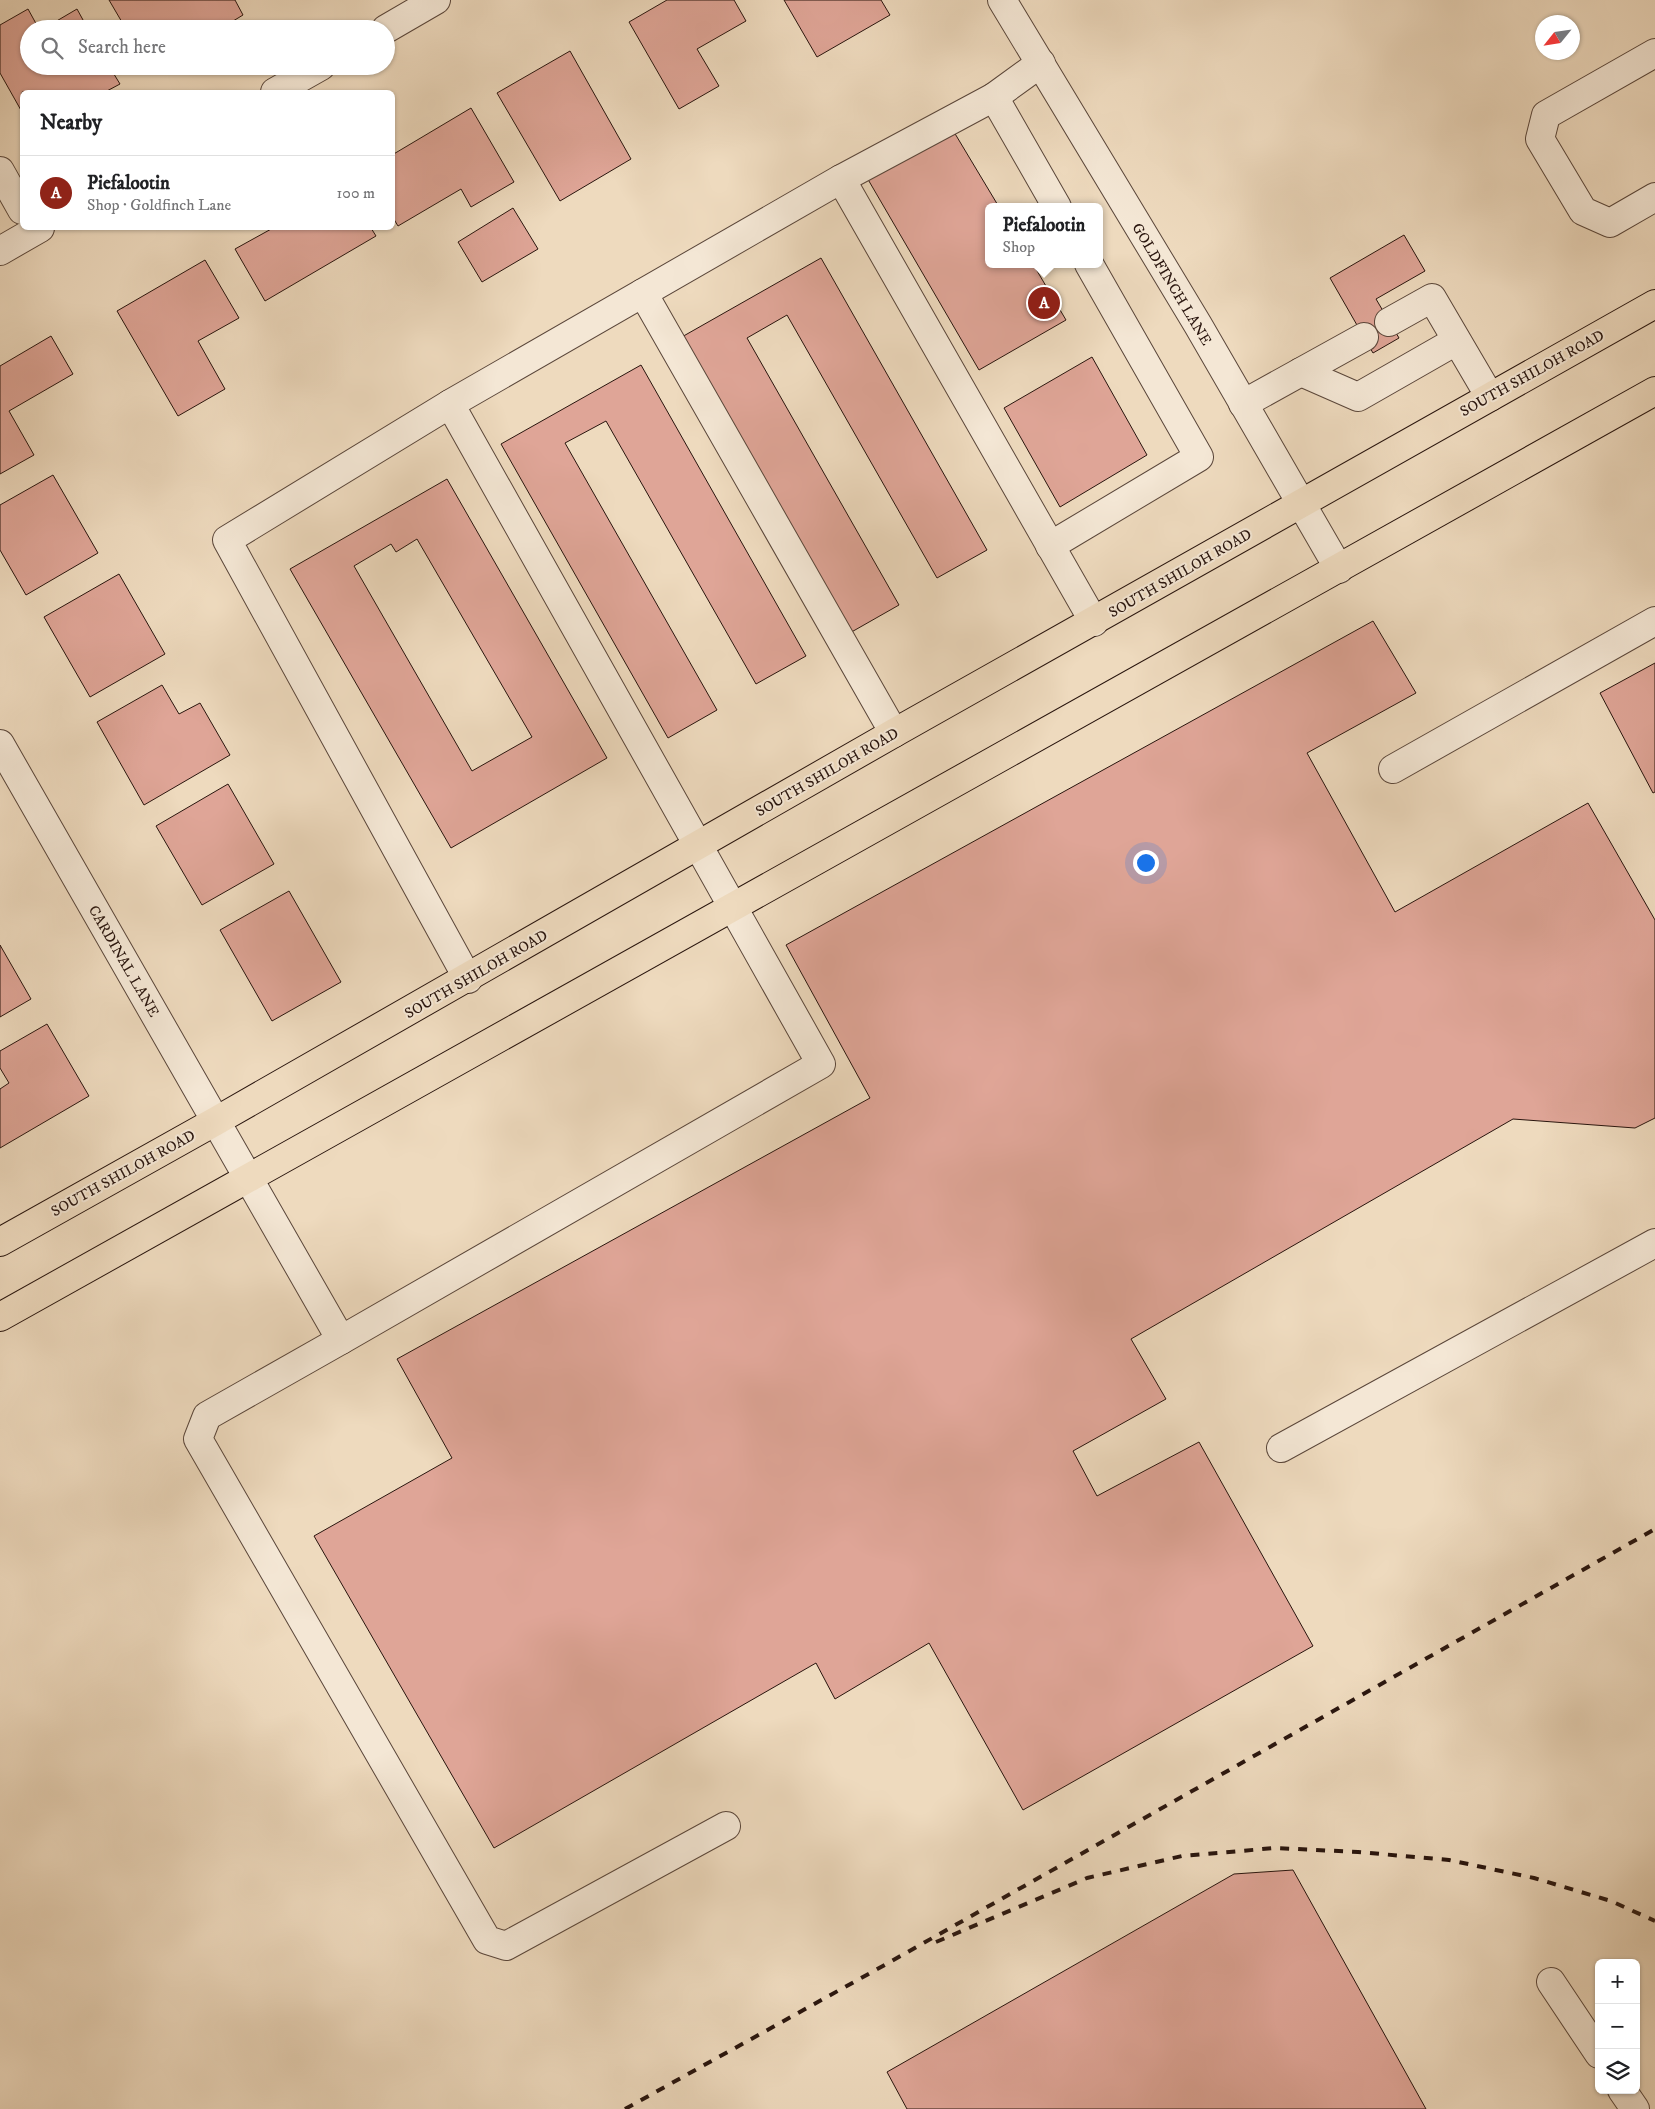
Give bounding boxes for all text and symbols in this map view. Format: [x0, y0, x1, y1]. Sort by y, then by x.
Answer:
north arrow [1535, 15, 1580, 60]
search box [20, 20, 395, 75]
icon: search [38, 34, 66, 62]
text: Search here [78, 36, 166, 59]
text: Nearby [40, 110, 102, 136]
text: Piefalootin [87, 172, 170, 195]
text: A [51, 183, 61, 203]
text: 100 m [337, 183, 375, 203]
text: Shop · Goldfinch Lane [87, 195, 231, 215]
popup [985, 203, 1103, 268]
text: Piefalootin [1003, 214, 1085, 237]
street label: GOLDFINCH LANE [1127, 220, 1216, 349]
text: Shop [1003, 237, 1035, 257]
pin: A [1028, 284, 1060, 322]
street label: SOUTH SHILOH ROAD [1457, 326, 1608, 421]
street label: SOUTH SHILOH ROAD [1105, 525, 1255, 622]
street label: SOUTH SHILOH ROAD [752, 724, 902, 821]
your location [1133, 850, 1159, 876]
street label: CARDINAL LANE [84, 902, 163, 1021]
street label: SOUTH SHILOH ROAD [401, 926, 551, 1023]
street label: SOUTH SHILOH ROAD [48, 1126, 199, 1221]
map controls [1595, 1959, 1640, 2094]
button: + [1595, 1959, 1640, 2004]
button: − [1595, 2004, 1640, 2049]
button: layers [1595, 2049, 1640, 2094]

